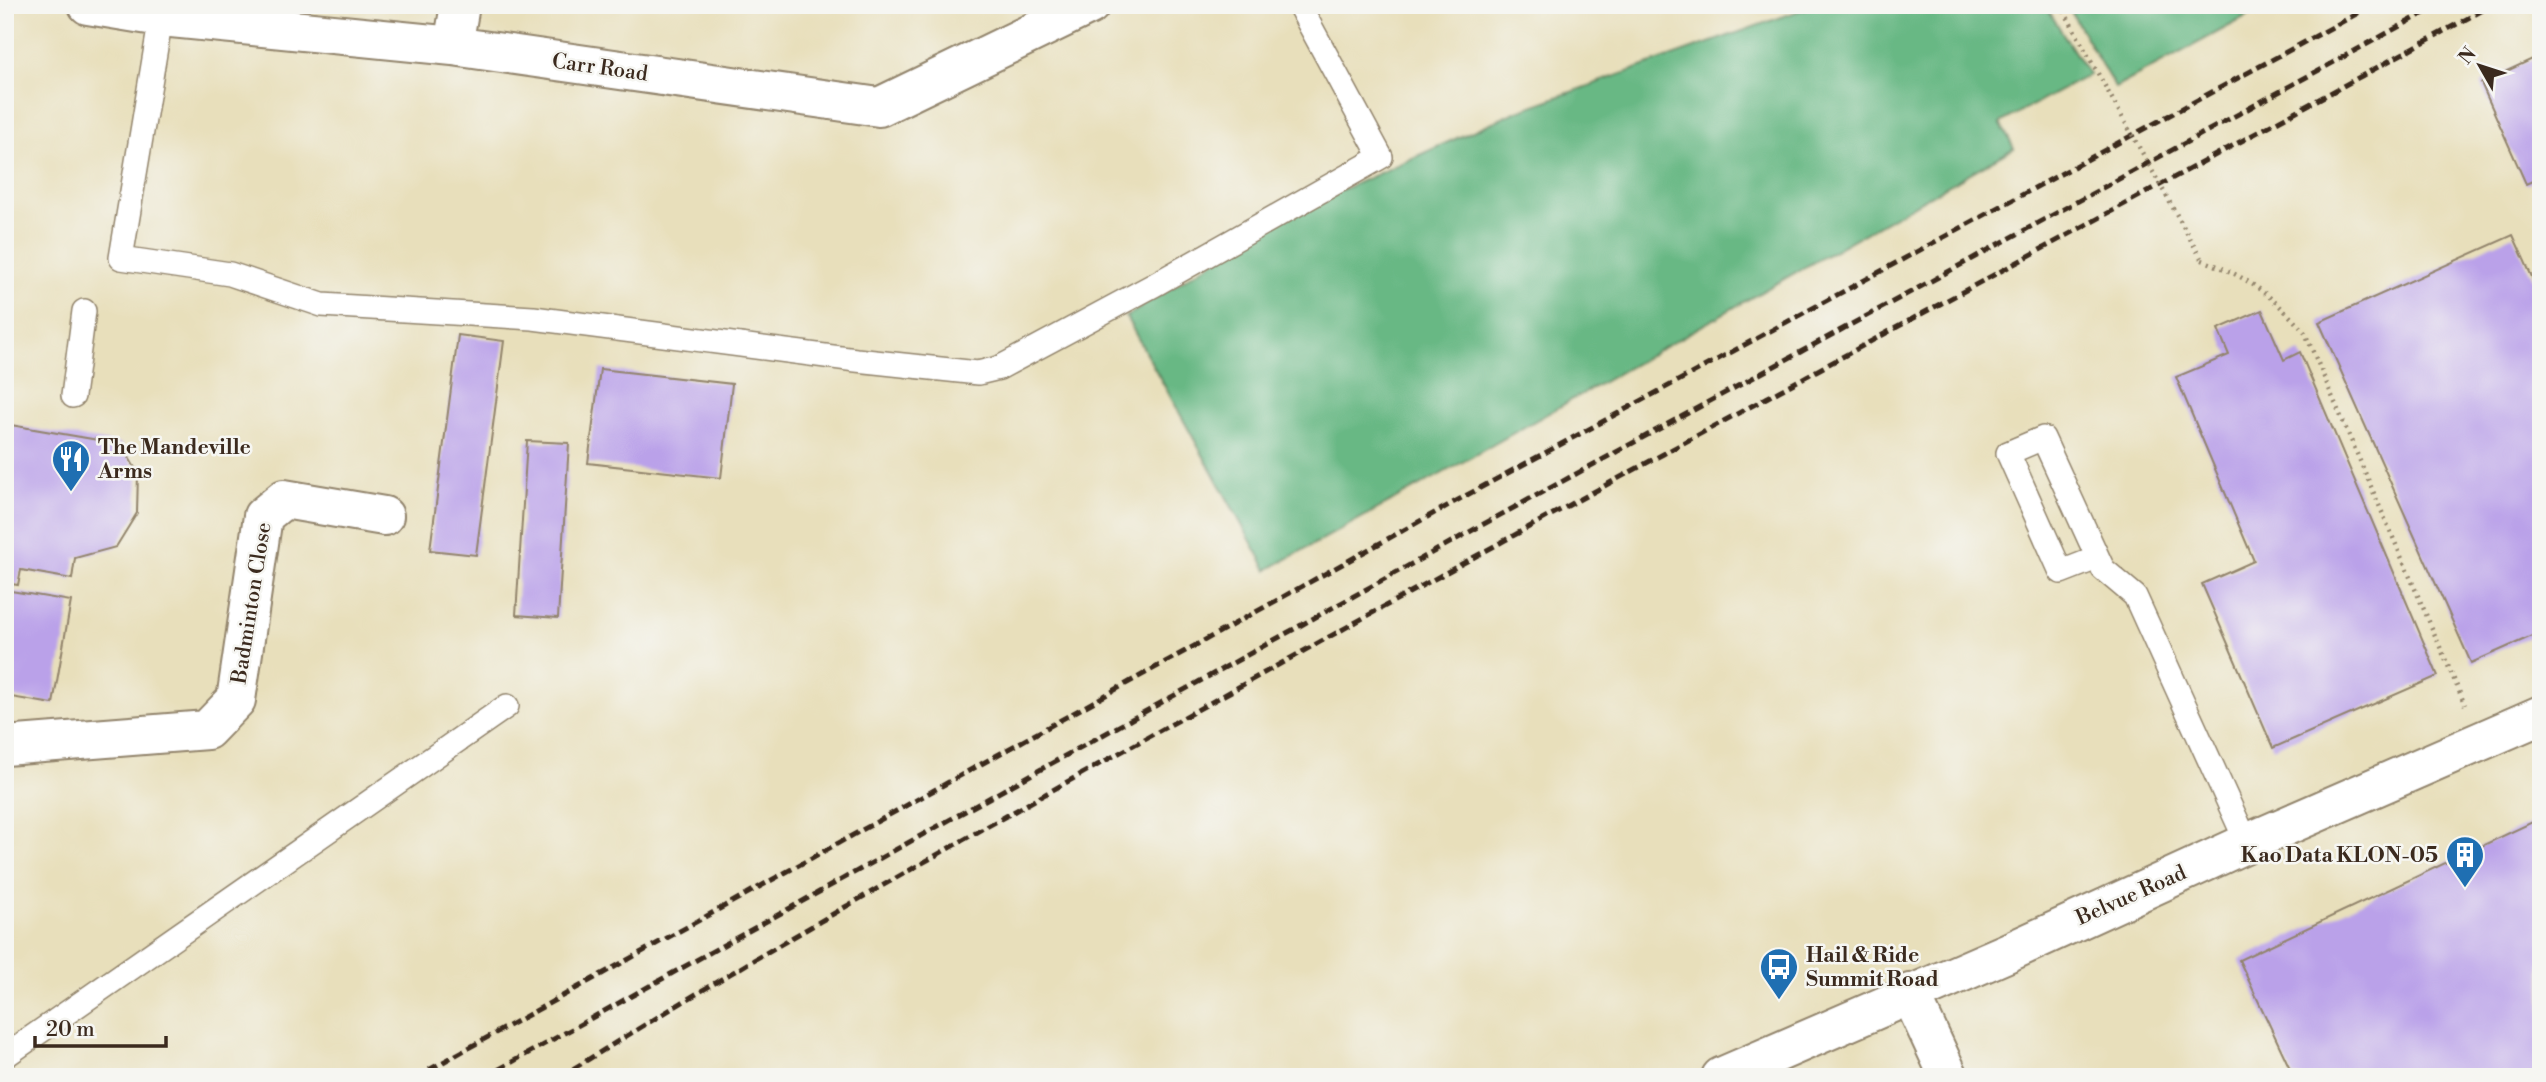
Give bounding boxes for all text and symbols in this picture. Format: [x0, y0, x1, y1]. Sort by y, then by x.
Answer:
north arrow [2444, 32, 2514, 102]
text: N [2454, 43, 2482, 69]
street label: Carr Road [550, 48, 650, 88]
place label: The Mandeville Arms [97, 435, 251, 485]
restaurant icon: The Mandeville Arms [50, 438, 92, 493]
street label: Badminton Close [226, 521, 278, 687]
building icon: Kao Data KLON-05 [2444, 834, 2486, 889]
place label: Kao Data KLON-05 [2241, 843, 2438, 869]
street label: Belvue Road [2071, 860, 2191, 932]
place label: Hail & Ride Summit Road [1806, 943, 1939, 993]
bus stop icon: Hail & Ride Summit Road [1758, 946, 1800, 1001]
scale bar [35, 1005, 166, 1049]
text: 20 m [46, 1017, 95, 1043]

